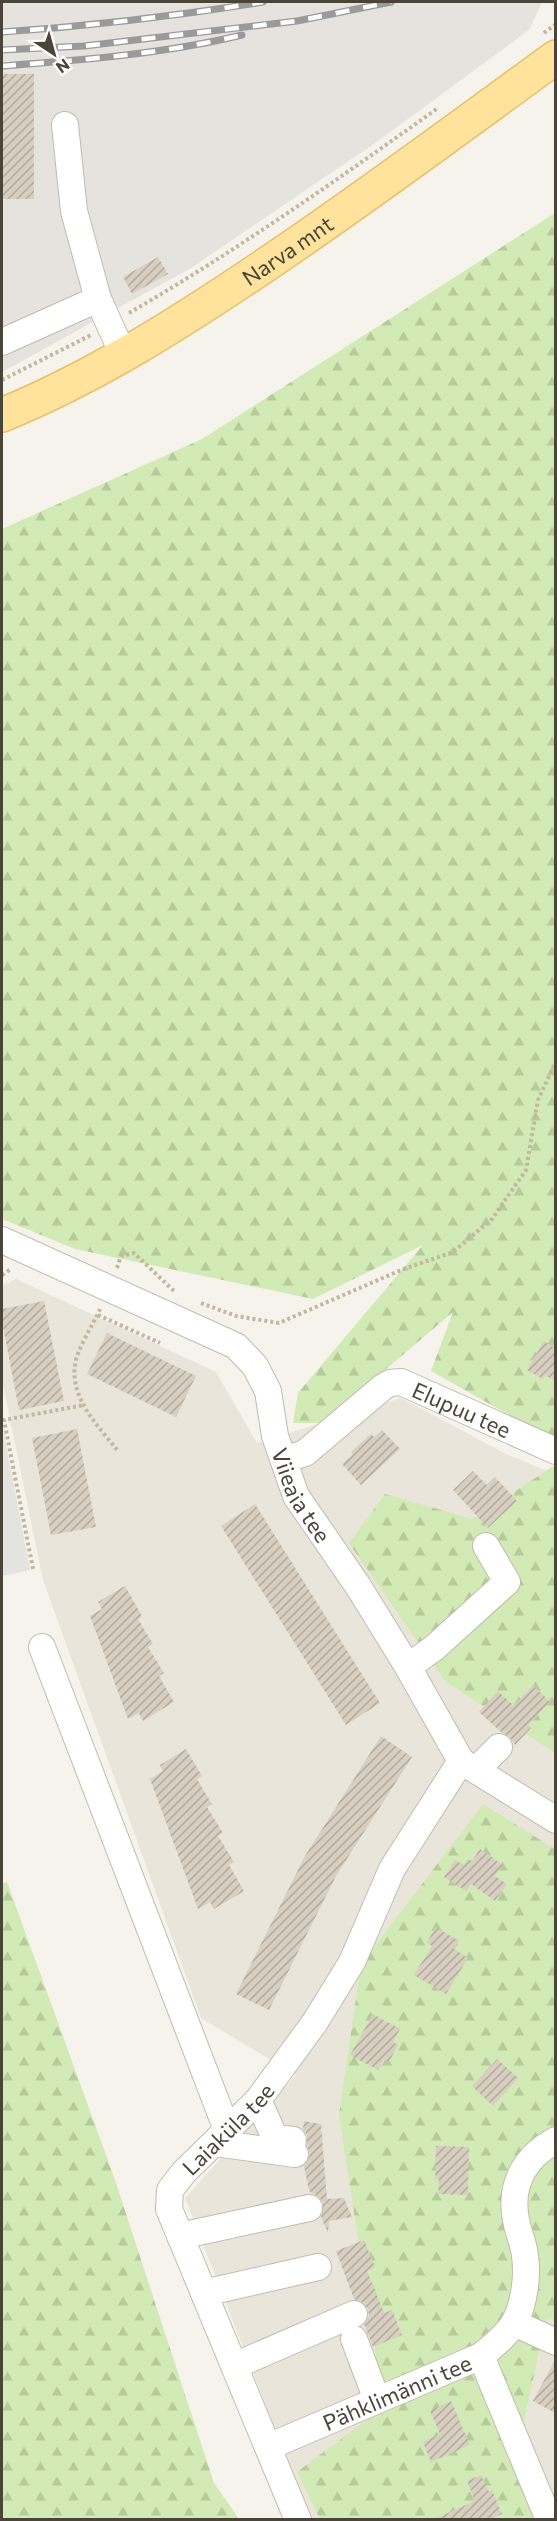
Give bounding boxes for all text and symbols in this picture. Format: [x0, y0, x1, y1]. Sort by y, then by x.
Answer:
north arrow [24, 24, 84, 84]
text: N [53, 55, 74, 78]
street label: Narva mnt [236, 209, 338, 291]
street label: Elupuu tee [408, 1375, 515, 1443]
street label: Viieaia tee [267, 1444, 337, 1547]
street label: Laiaküla tee [176, 2078, 279, 2180]
street label: Pähklimänni tee [318, 2348, 475, 2436]

